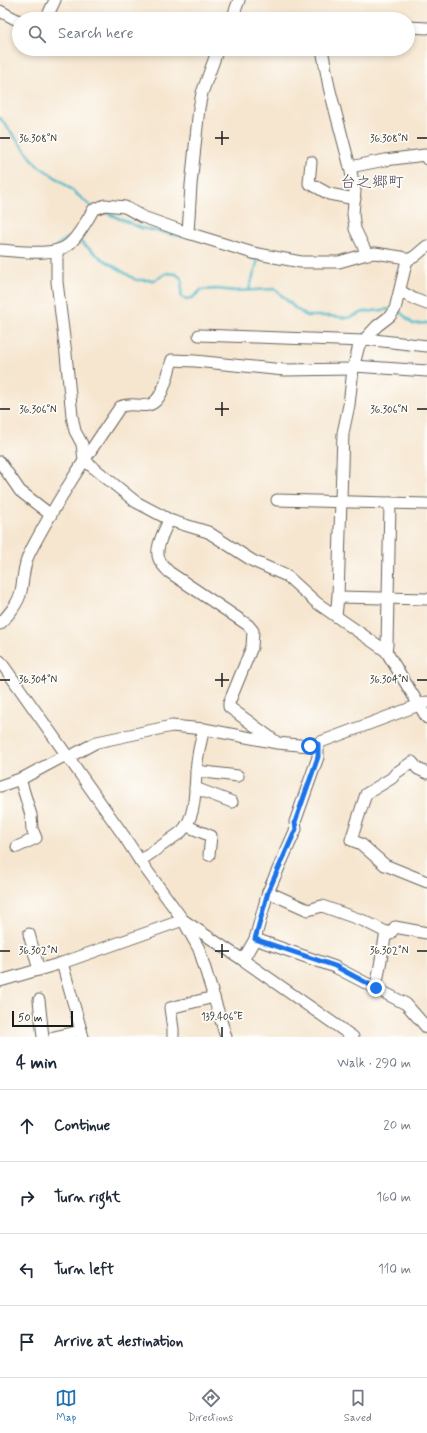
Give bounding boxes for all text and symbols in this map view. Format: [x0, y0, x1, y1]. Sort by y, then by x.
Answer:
search box [12, 12, 415, 56]
icon: search [26, 23, 48, 45]
text: Search here [58, 24, 134, 44]
text: 36.308°N [19, 132, 57, 146]
text: 36.308°N [370, 132, 408, 146]
district label: 台之郷町 [340, 172, 404, 193]
text: 36.306°N [19, 403, 57, 417]
text: 36.306°N [370, 403, 408, 417]
text: 36.304°N [19, 673, 58, 687]
text: 36.304°N [370, 673, 409, 687]
route start [301, 737, 319, 755]
text: 36.302°N [19, 944, 58, 958]
text: 36.302°N [370, 944, 409, 958]
route end [367, 979, 385, 997]
scale bar [12, 1009, 73, 1028]
text: 139.406°E [201, 1010, 243, 1024]
text: 50 m [18, 1011, 43, 1025]
text: 4 min [16, 1052, 57, 1074]
text: Walk · 290 m [337, 1055, 411, 1072]
icon: ahead [16, 1115, 38, 1137]
text: Continue [54, 1116, 110, 1136]
text: 20 m [383, 1117, 411, 1134]
icon: right [16, 1187, 38, 1209]
text: Turn right [54, 1188, 121, 1208]
text: 160 m [376, 1189, 411, 1206]
icon: left [16, 1259, 38, 1281]
text: Turn left [54, 1260, 114, 1280]
text: 110 m [378, 1261, 411, 1278]
icon: arrive [16, 1331, 38, 1353]
text: Arrive at destination [54, 1332, 183, 1352]
tab: Map [55, 1387, 77, 1425]
tab: Directions [188, 1387, 233, 1425]
tab: Saved [344, 1387, 372, 1425]

